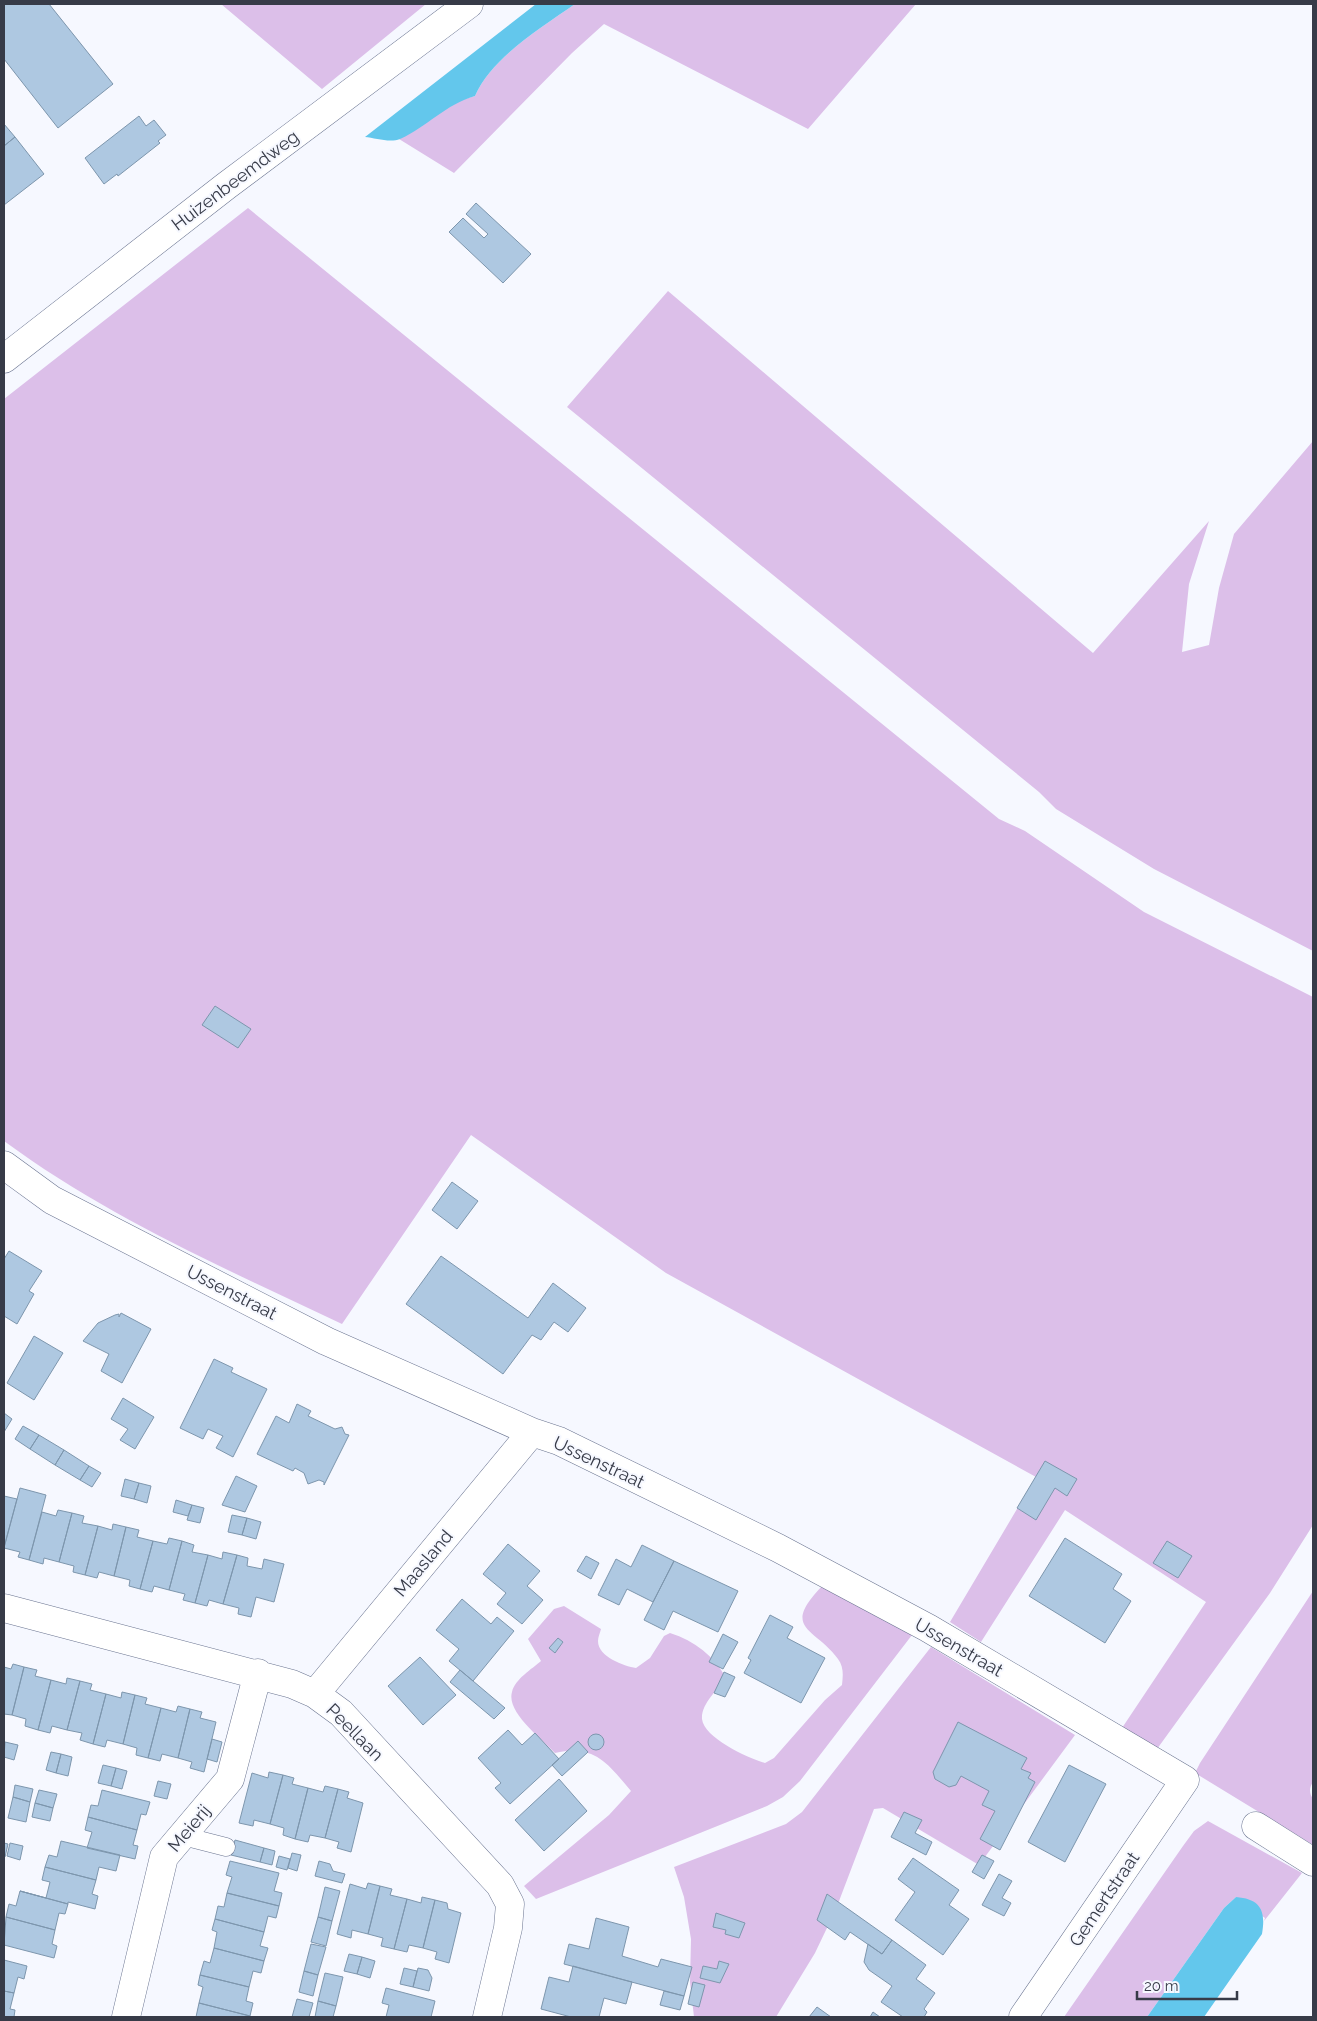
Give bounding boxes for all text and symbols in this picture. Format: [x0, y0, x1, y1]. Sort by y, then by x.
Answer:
street label: Huizenbeemdweg [167, 125, 303, 235]
street label: Ussenstraat [183, 1260, 281, 1324]
street label: Ussenstraat [550, 1432, 648, 1492]
street label: Maasland [389, 1525, 457, 1601]
street label: Ussenstraat [911, 1613, 1007, 1681]
street label: Peellaan [322, 1699, 388, 1765]
street label: Meierij [163, 1800, 215, 1856]
street label: Gemertstraat [1065, 1848, 1143, 1950]
scale bar [1137, 1968, 1237, 2000]
text: 20 m [1144, 1977, 1179, 1995]

